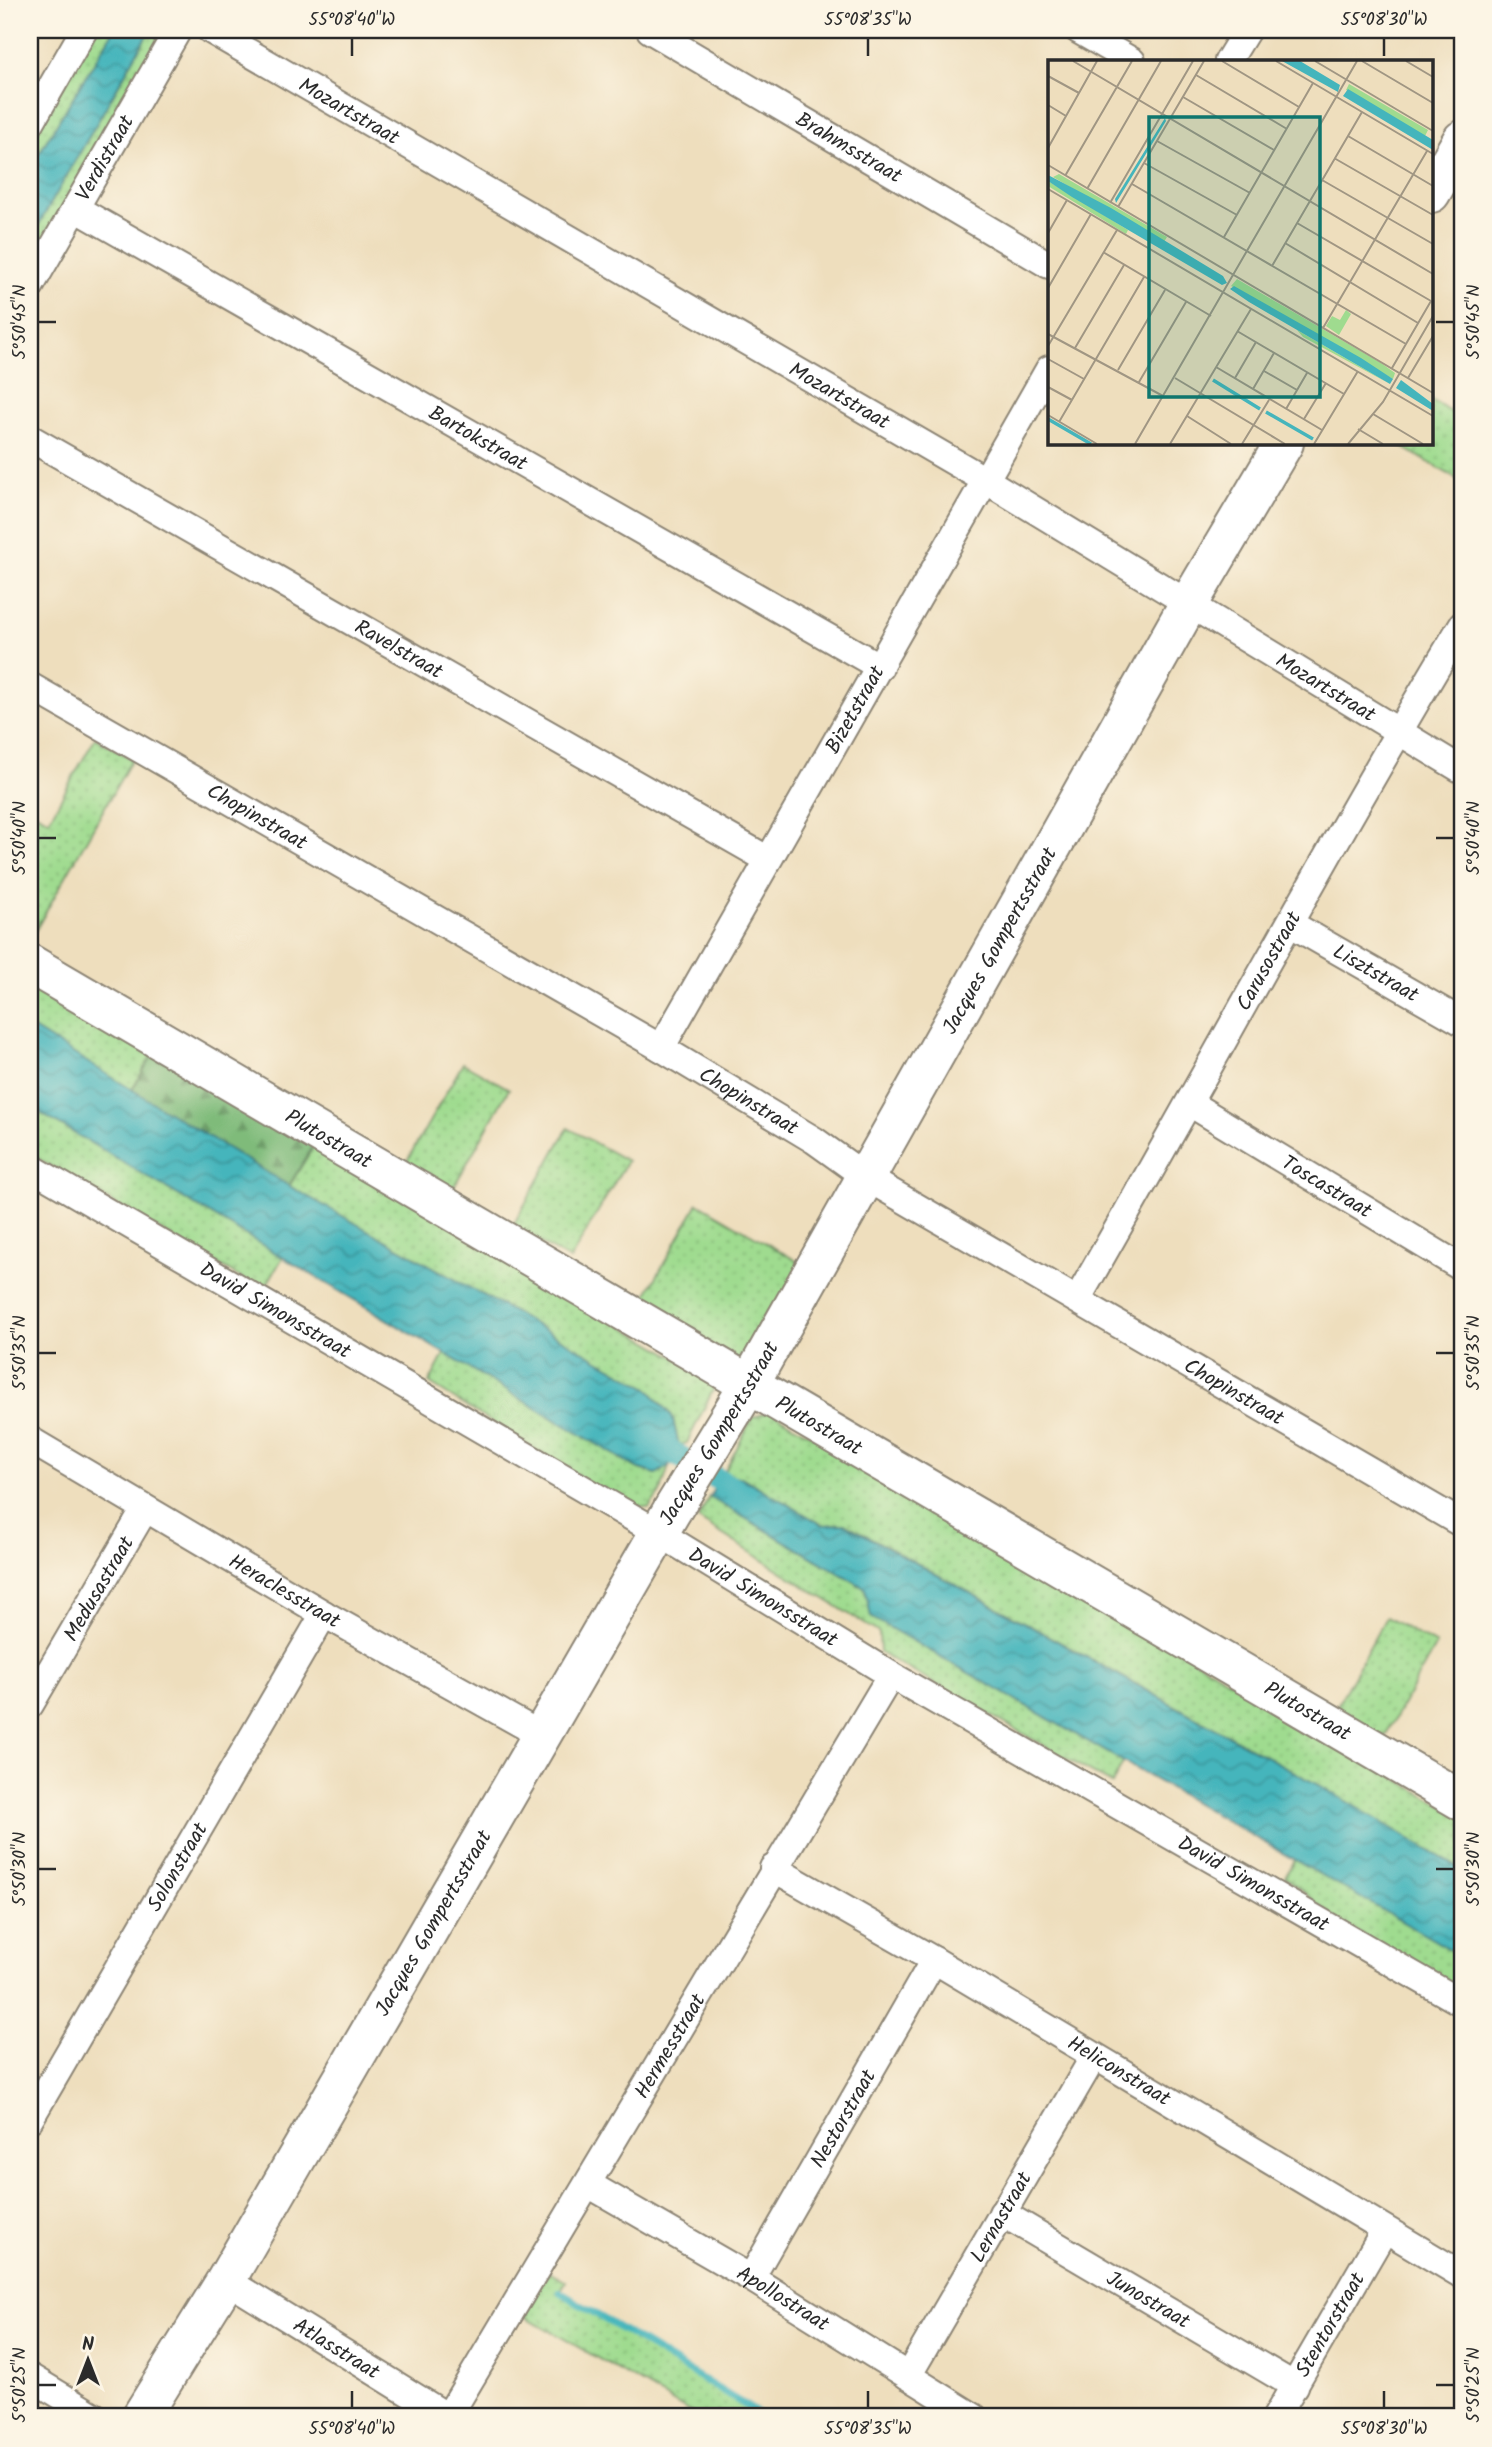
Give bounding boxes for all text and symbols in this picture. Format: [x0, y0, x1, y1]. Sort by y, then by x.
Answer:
text: 55°08'40"W [309, 6, 395, 35]
text: 55°08'35"W [824, 6, 912, 35]
text: 55°08'30"W [1340, 6, 1428, 35]
inset map [1048, 60, 1432, 444]
street label: Mozartstraat [292, 70, 406, 155]
street label: Brahmsstraat [789, 104, 909, 193]
street label: Verdistraat [68, 108, 144, 208]
text: 5°50'45"N [6, 285, 35, 359]
text: 5°50'45"N [1460, 285, 1489, 359]
street label: Mozartstraat [782, 354, 896, 440]
street label: Bartokstraat [422, 398, 534, 481]
street label: Ravelstraat [348, 612, 450, 689]
street label: Mozartstraat [1269, 645, 1382, 732]
street label: Bizetstraat [817, 659, 895, 760]
street label: Chopinstraat [200, 776, 314, 860]
text: 5°50'40"N [6, 801, 35, 875]
text: 5°50'40"N [1460, 801, 1489, 875]
street label: Jacques Gompertsstraat [935, 841, 1067, 1041]
street label: Carusostraat [1228, 905, 1311, 1018]
street label: Lisztstraat [1326, 936, 1425, 1012]
street label: Chopinstraat [692, 1059, 805, 1145]
street label: Plutostraat [278, 1101, 379, 1179]
street label: Toscastraat [1275, 1147, 1379, 1228]
street label: David Simonsstraat [193, 1254, 358, 1369]
text: 5°50'35"N [6, 1315, 35, 1391]
text: 5°50'35"N [1460, 1315, 1489, 1391]
street label: Jacques Gompertsstraat [651, 1335, 789, 1532]
street label: Chopinstraat [1177, 1351, 1291, 1436]
street label: Plutostraat [768, 1388, 869, 1465]
street label: Medusastraat [56, 1530, 144, 1648]
street label: David Simonsstraat [681, 1539, 845, 1657]
street label: Heraclesstraat [222, 1546, 347, 1638]
street label: Plutostraat [1257, 1674, 1358, 1751]
street label: Solonstraat [139, 1816, 218, 1918]
street label: Jacques Gompertsstraat [367, 1824, 502, 2023]
street label: David Simonsstraat [1171, 1828, 1336, 1942]
text: 5°50'30"N [6, 1832, 35, 1906]
text: 5°50'30"N [1460, 1832, 1489, 1906]
street label: Hermesstraat [627, 1987, 716, 2106]
street label: Heliconstraat [1060, 2028, 1177, 2116]
street label: Nestorstraat [803, 2063, 886, 2175]
street label: Lernastraat [962, 2165, 1042, 2270]
street label: Apollostraat [730, 2258, 836, 2341]
street label: Junostraat [1099, 2263, 1197, 2339]
street label: Stentorstraat [1288, 2266, 1375, 2384]
street label: Atlasstraat [286, 2310, 386, 2389]
north arrow [52, 2324, 122, 2394]
text: N [82, 2330, 94, 2360]
text: 5°50'25"N [6, 2347, 35, 2423]
text: 5°50'25"N [1460, 2347, 1489, 2423]
text: 55°08'40"W [309, 2415, 395, 2444]
text: 55°08'35"W [824, 2415, 912, 2444]
text: 55°08'30"W [1340, 2415, 1428, 2444]

